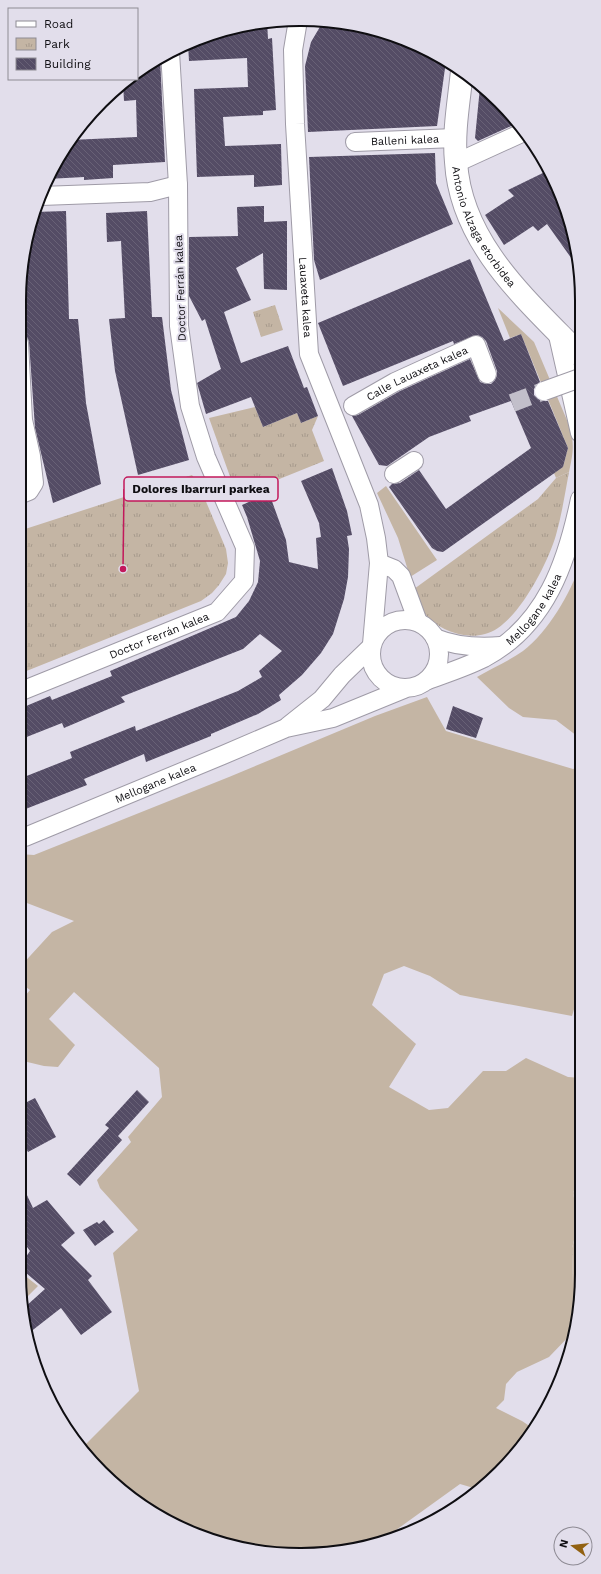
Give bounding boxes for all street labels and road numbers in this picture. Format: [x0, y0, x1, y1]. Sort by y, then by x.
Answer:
street label: Balleni kalea [371, 133, 439, 148]
street label: Antonio Alzaga etorbidea [449, 166, 518, 290]
street label: Doctor Ferrán kalea [172, 235, 189, 341]
street label: Lauaxeta kalea [296, 257, 314, 338]
street label: Calle Lauaxeta kalea [364, 344, 470, 404]
street label: Mellogane kalea [503, 572, 564, 648]
street label: Doctor Ferrán kalea [107, 610, 211, 662]
street label: Mellogane kalea [113, 761, 198, 806]

